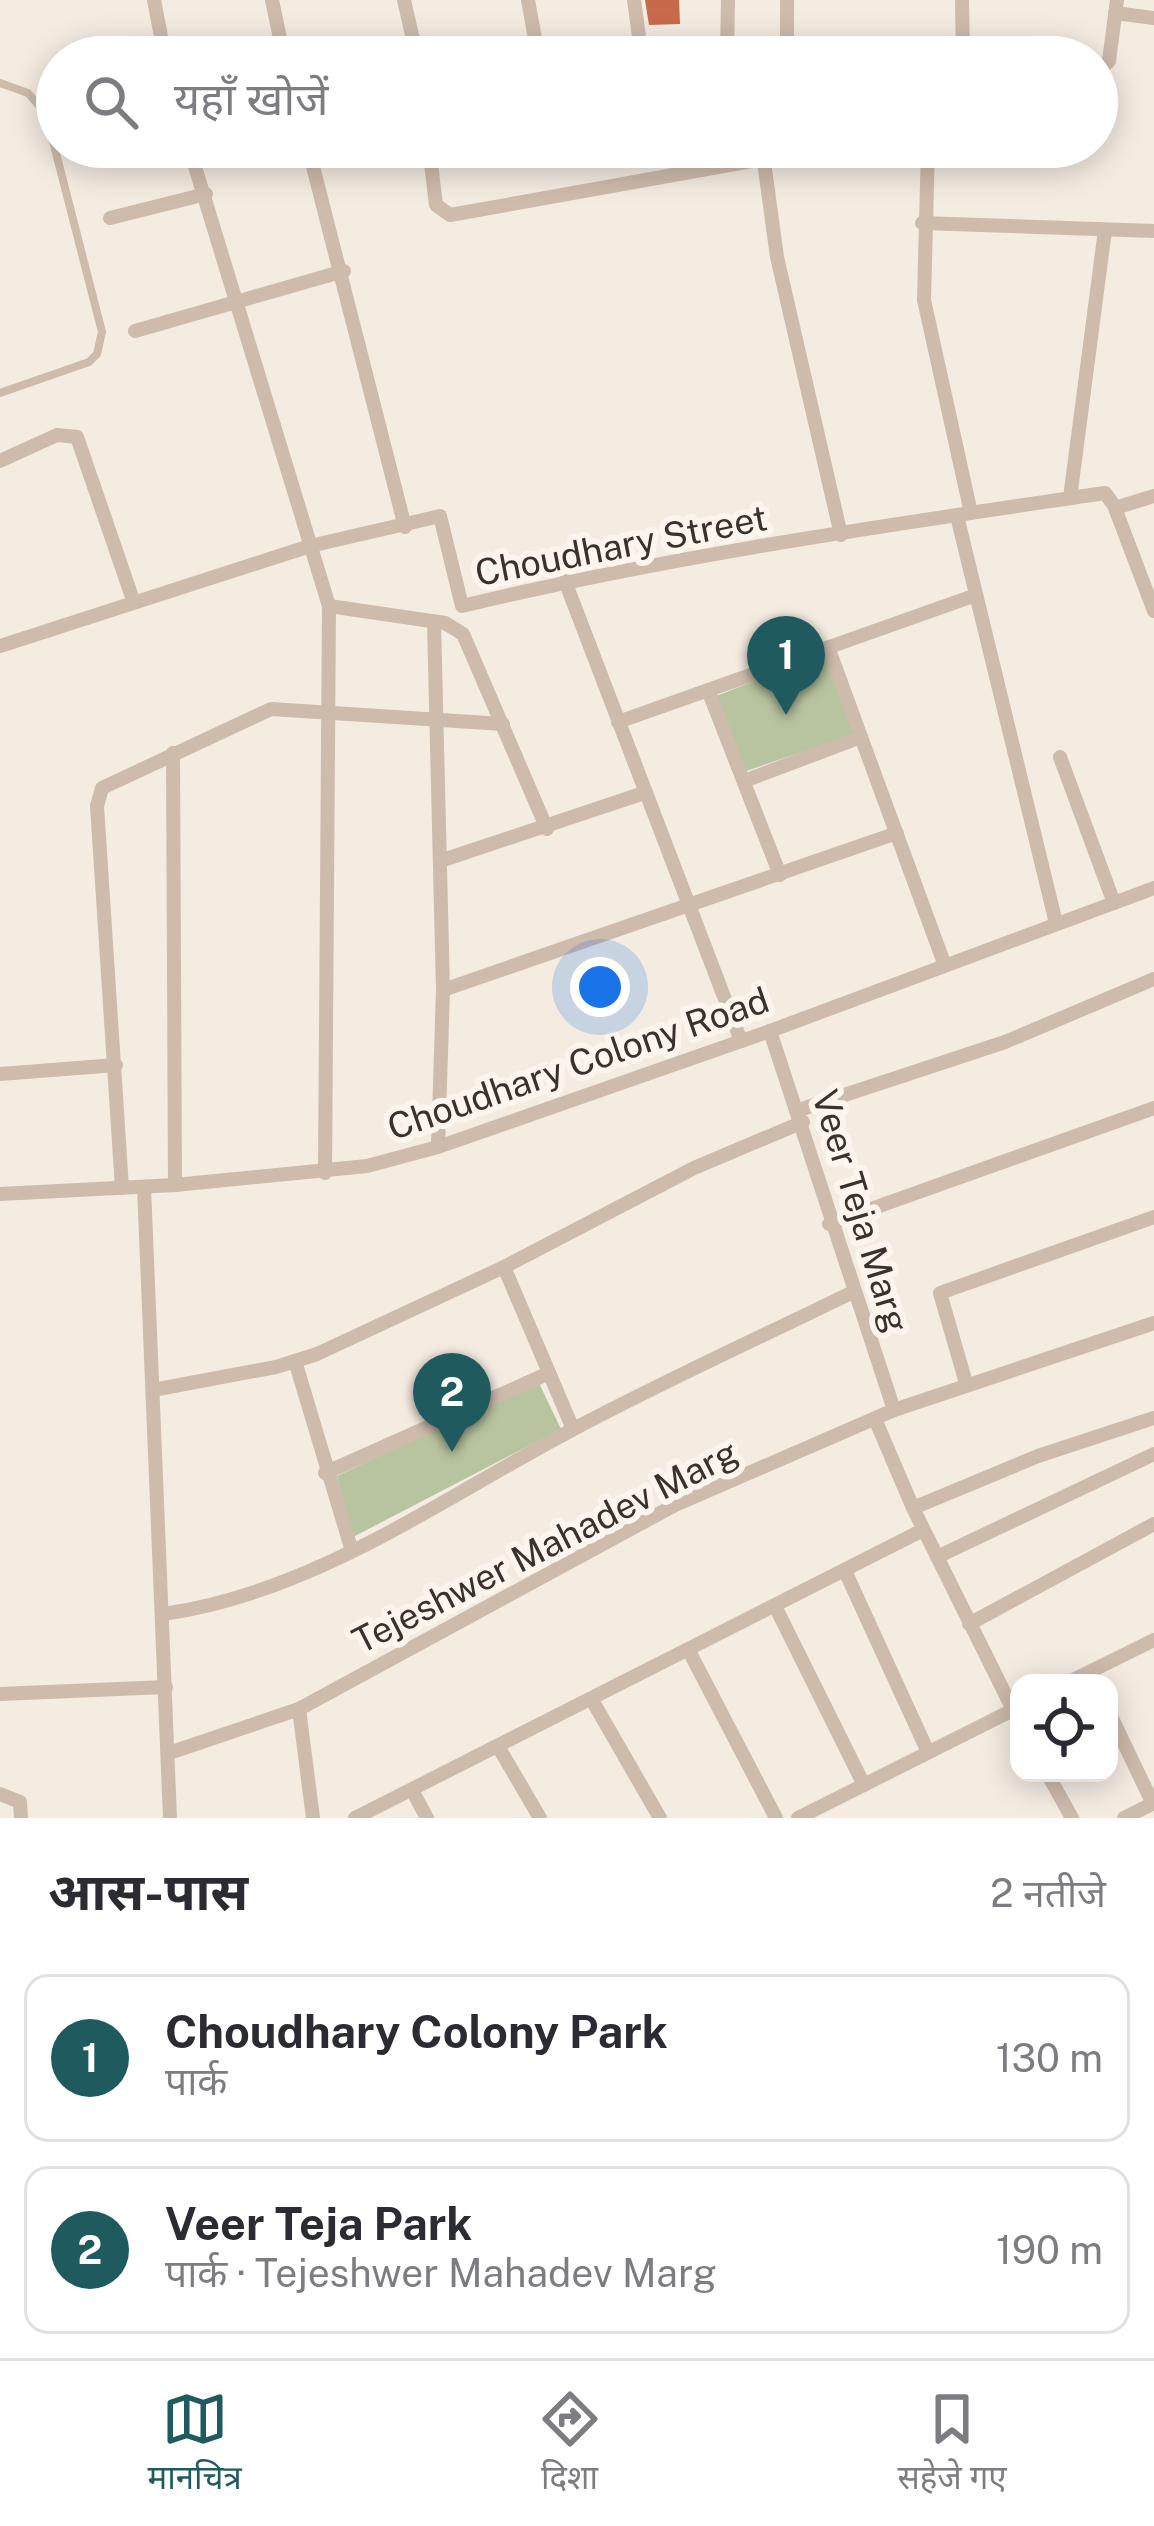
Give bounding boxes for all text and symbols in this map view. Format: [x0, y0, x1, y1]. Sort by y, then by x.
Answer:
search box [36, 36, 1118, 168]
icon: search [78, 69, 144, 135]
text: यहाँ खोजें [174, 72, 328, 125]
street label: Choudhary Street [471, 496, 771, 594]
pin: 1 [747, 616, 825, 715]
your location [570, 957, 630, 1017]
street label: Choudhary Colony Road [382, 978, 774, 1148]
street label: Veer Teja Marg [804, 1085, 918, 1337]
pin: 2 [413, 1353, 491, 1452]
street label: Tejeshwer Mahadev Marg [346, 1430, 744, 1662]
map controls [1010, 1674, 1118, 1782]
button: locate [1010, 1674, 1118, 1782]
text: आस-पास [48, 1862, 248, 1921]
text: 2 नतीजे [990, 1870, 1106, 1916]
text: Choudhary Colony Park [165, 2005, 668, 2058]
text: 1 [82, 2035, 98, 2081]
text: 130 m [996, 2035, 1103, 2081]
text: पार्क [165, 2058, 227, 2104]
text: Veer Teja Park [165, 2197, 472, 2250]
text: 2 [78, 2227, 102, 2273]
text: 190 m [996, 2227, 1103, 2273]
text: पार्क · Tejeshwer Mahadev Marg [165, 2250, 717, 2296]
tab: मानचित्र [147, 2386, 242, 2502]
tab: दिशा [537, 2386, 603, 2502]
tab: सहेजे गए [897, 2386, 1007, 2502]

